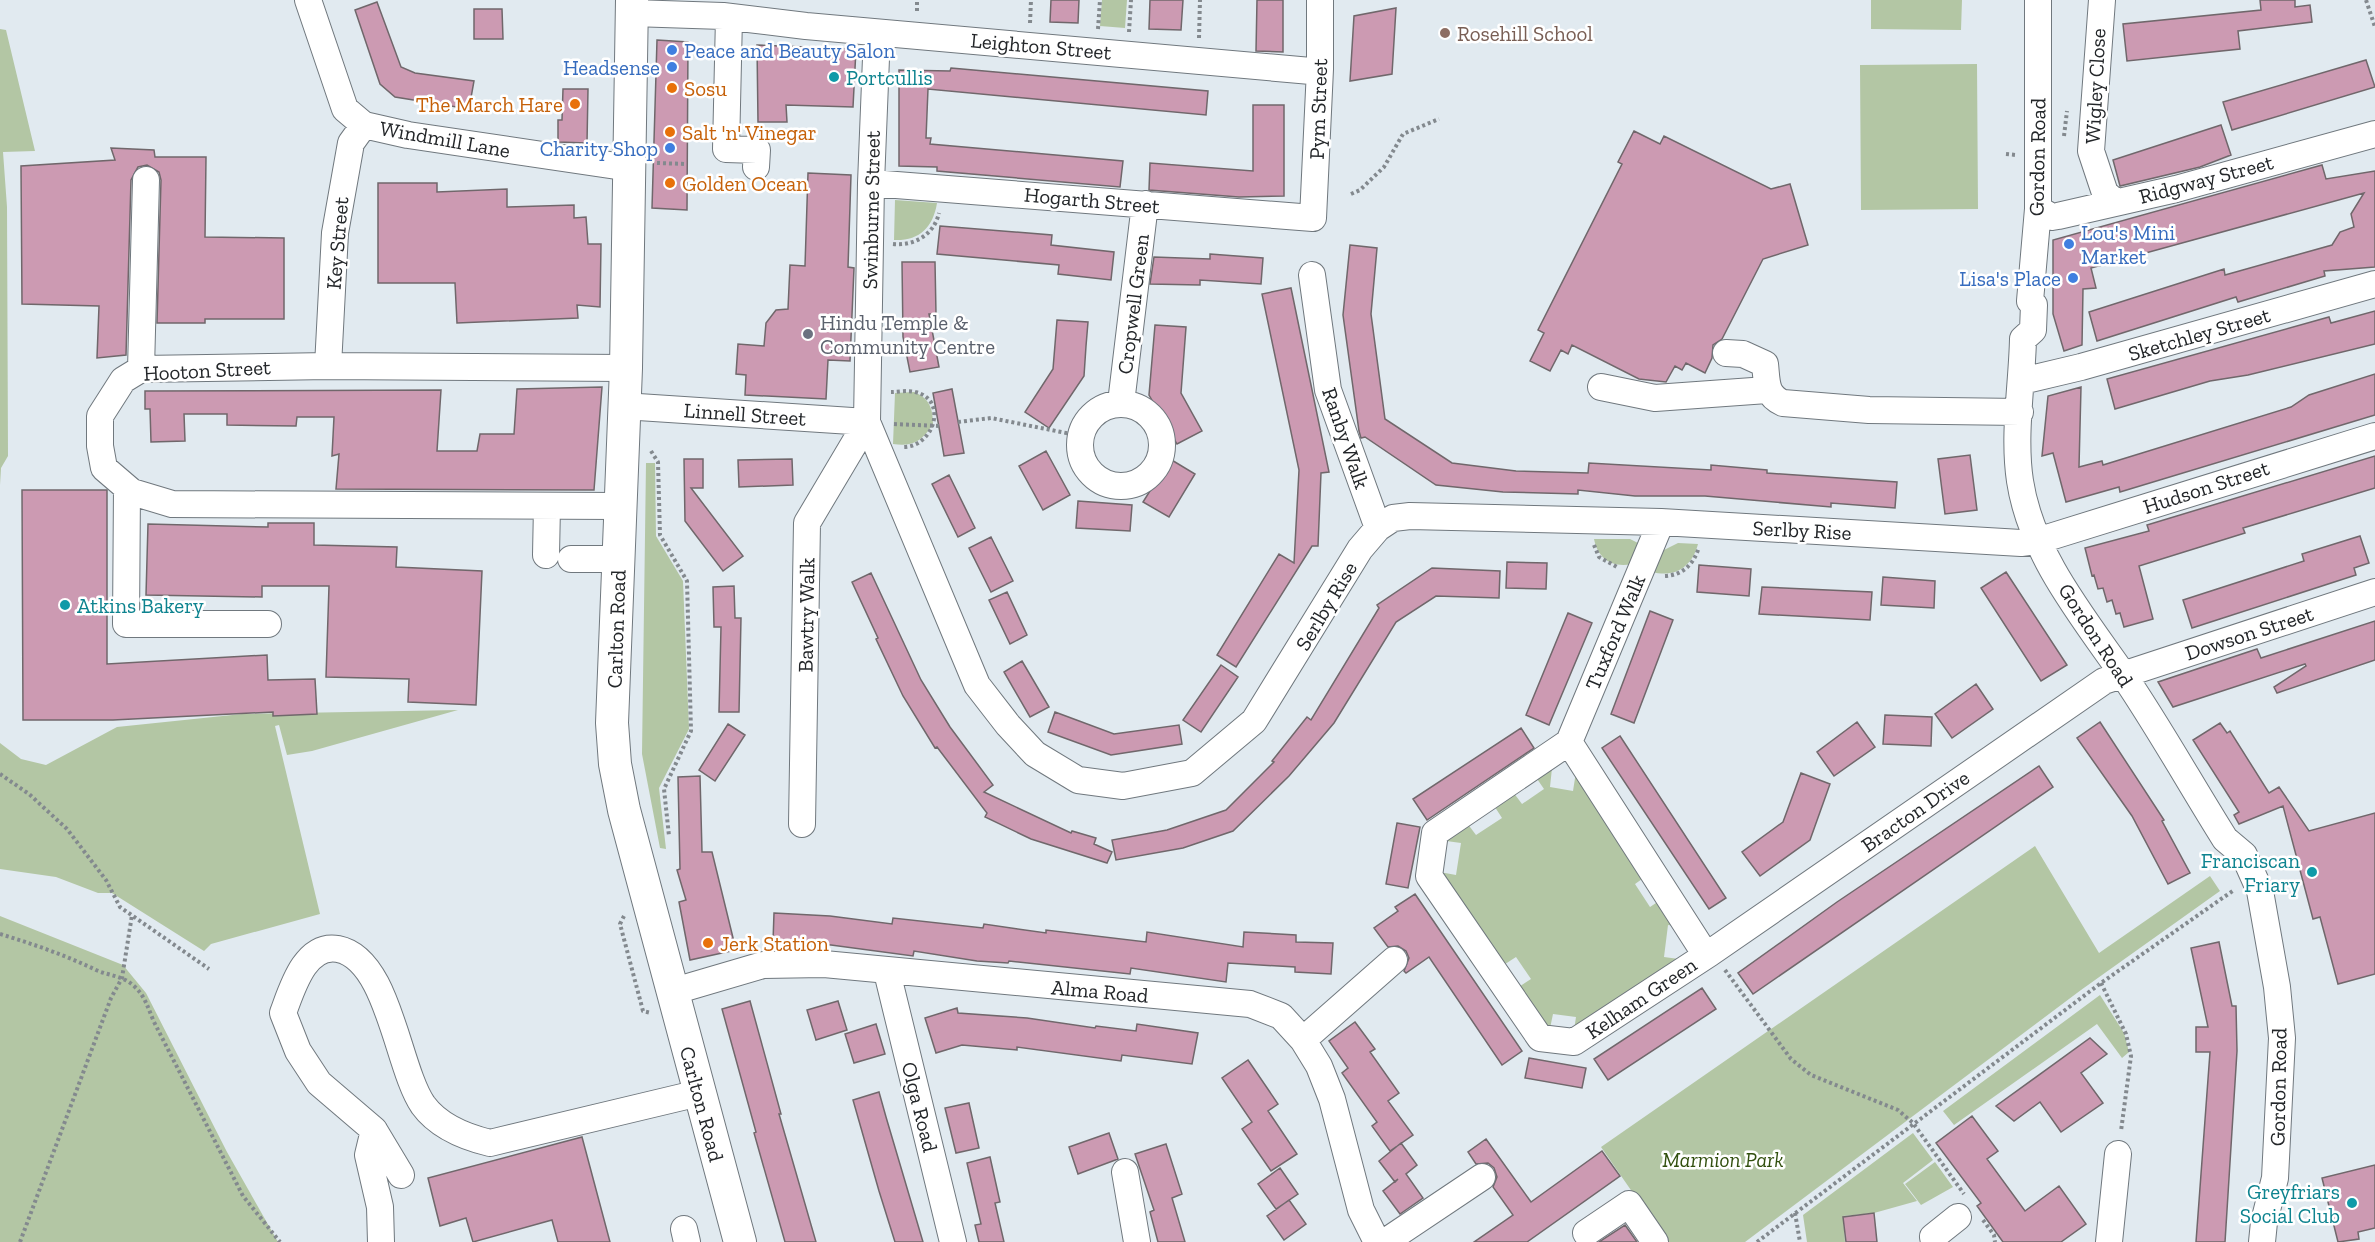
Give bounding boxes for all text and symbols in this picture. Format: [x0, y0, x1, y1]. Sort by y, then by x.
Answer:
place label: Rosehill School [1457, 21, 1593, 46]
marker: Rosehill School [1438, 26, 1452, 40]
street label: Leighton Street [970, 27, 1113, 65]
street label: Wigley Close [2079, 27, 2111, 144]
place label: Peace and Beauty Salon [684, 38, 895, 63]
marker: Peace and Beauty Salon [665, 43, 679, 57]
place label: Headsense [563, 55, 660, 80]
street label: Pym Street [1304, 58, 1332, 160]
marker: Headsense [665, 60, 679, 74]
place label: Portcullis [846, 65, 933, 90]
marker: Portcullis [827, 70, 841, 84]
place label: Sosu [684, 76, 727, 101]
marker: Sosu [665, 81, 679, 95]
place label: The March Hare [416, 92, 563, 117]
marker: The March Hare [568, 97, 582, 111]
street label: Gordon Road [2023, 97, 2051, 216]
street label: Windmill Lane [378, 115, 512, 163]
place label: Salt 'n' Vinegar [682, 120, 817, 145]
marker: Salt 'n' Vinegar [663, 125, 677, 139]
street label: Swinburne Street [857, 130, 885, 290]
place label: Charity Shop [540, 136, 658, 161]
marker: Charity Shop [663, 141, 677, 155]
street label: Ridgway Street [2136, 149, 2276, 209]
place label: Golden Ocean [682, 171, 808, 196]
marker: Golden Ocean [663, 176, 677, 190]
street label: Hogarth Street [1023, 182, 1161, 218]
street label: Key Street [320, 195, 354, 290]
place label: Lou's Mini Market [2081, 220, 2175, 269]
street label: Cropwell Green [1112, 232, 1154, 376]
marker: Lou's Mini Market [2062, 237, 2076, 251]
place label: Lisa's Place [1959, 266, 2061, 291]
marker: Lisa's Place [2066, 271, 2080, 285]
street label: Sketchley Street [2125, 302, 2273, 366]
place label: Hindu Temple & Community Centre [820, 310, 995, 359]
marker: Hindu Temple & Community Centre [801, 327, 815, 341]
street label: Hooton Street [143, 354, 272, 386]
street label: Ranby Walk [1317, 384, 1375, 492]
street label: Linnell Street [683, 397, 807, 431]
street label: Hudson Street [2140, 455, 2272, 519]
street label: Serlby Rise [1752, 515, 1852, 545]
street label: Bawtry Walk [793, 557, 820, 673]
street label: Serlby Rise [1290, 557, 1362, 655]
street label: Carlton Road [601, 569, 631, 689]
street label: Tuxford Walk [1580, 571, 1651, 693]
street label: Gordon Road [2053, 579, 2139, 692]
place label: Atkins Bakery [77, 593, 204, 618]
marker: Atkins Bakery [58, 598, 72, 612]
street label: Dowson Street [2182, 600, 2316, 665]
street label: Bracton Drive [1856, 765, 1974, 857]
place label: Franciscan Friary [2201, 848, 2300, 897]
marker: Franciscan Friary [2305, 865, 2319, 879]
place label: Jerk Station [720, 931, 829, 956]
marker: Jerk Station [701, 936, 715, 950]
street label: Kelham Green [1581, 952, 1701, 1044]
street label: Alma Road [1050, 974, 1150, 1008]
street label: Gordon Road [2264, 1027, 2292, 1146]
street label: Carlton Road [675, 1044, 730, 1165]
street label: Olga Road [897, 1059, 943, 1155]
park label: Marmion Park [1662, 1147, 1784, 1172]
place label: Greyfriars Social Club [2240, 1179, 2340, 1228]
marker: Greyfriars Social Club [2345, 1196, 2359, 1210]

